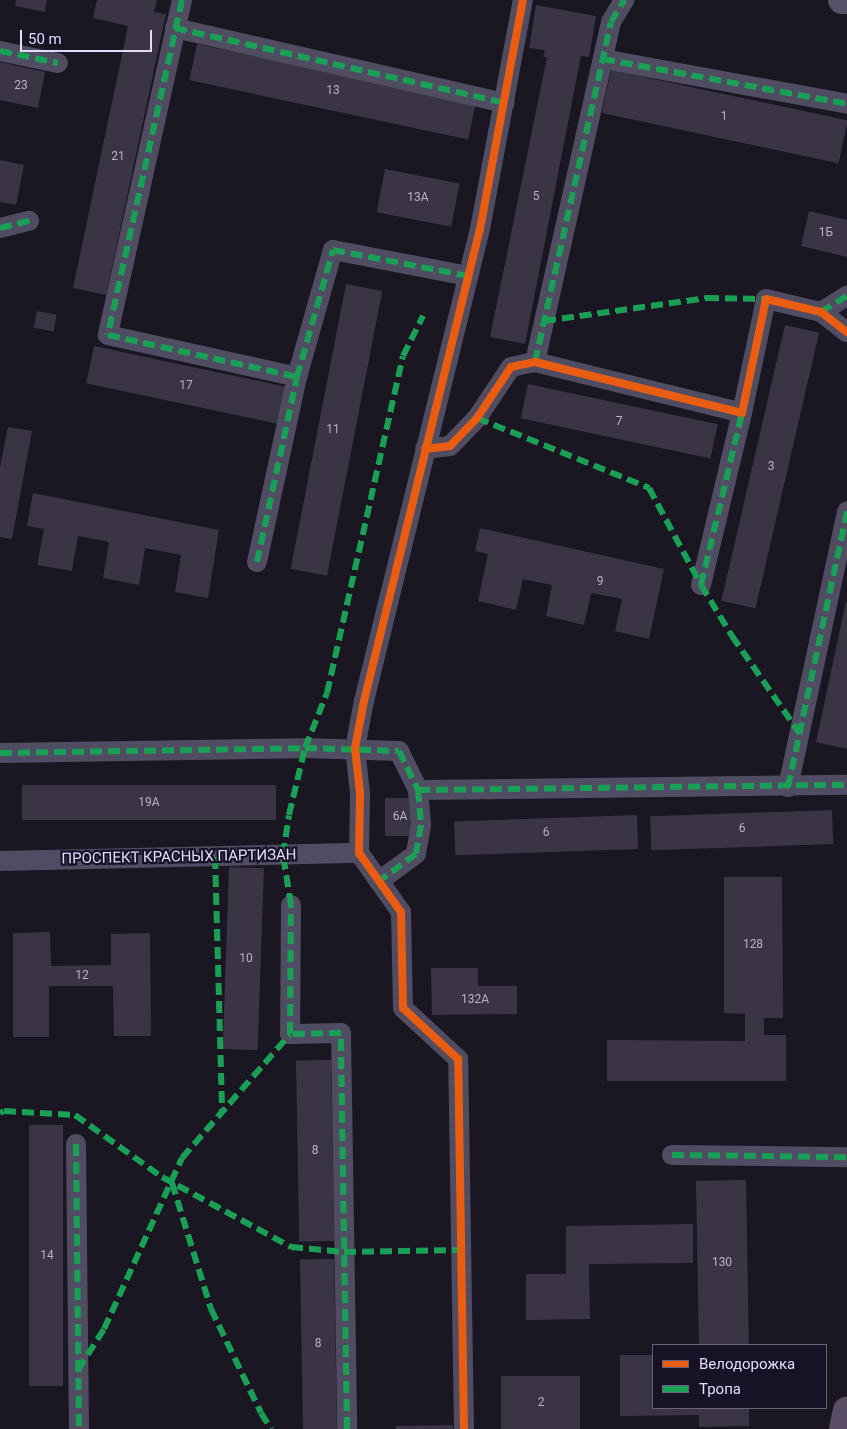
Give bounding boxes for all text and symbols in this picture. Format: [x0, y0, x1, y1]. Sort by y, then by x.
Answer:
scale bar [22, 20, 155, 52]
text: 50 m [28, 30, 62, 48]
house number: 23 [14, 79, 28, 93]
house number: 13 [326, 84, 340, 98]
house number: 1 [721, 110, 727, 124]
house number: 21 [111, 150, 125, 164]
house number: 5 [533, 190, 539, 204]
house number: 13А [407, 191, 429, 205]
house number: 1Б [819, 226, 833, 240]
house number: 17 [179, 379, 193, 393]
house number: 7 [616, 415, 622, 429]
house number: 11 [326, 423, 340, 437]
house number: 3 [768, 460, 774, 474]
house number: 9 [597, 575, 603, 589]
house number: 19А [138, 796, 160, 810]
house number: 6А [393, 810, 407, 824]
house number: 6 [739, 822, 745, 836]
house number: 6 [543, 826, 549, 840]
street label: ПРОСПЕКТ КРАСНЫХ ПАРТИЗАН [61, 846, 297, 868]
house number: 128 [743, 938, 763, 952]
house number: 10 [239, 952, 253, 966]
house number: 12 [75, 969, 89, 983]
house number: 132А [461, 993, 489, 1007]
house number: 8 [312, 1144, 318, 1158]
house number: 14 [40, 1249, 54, 1263]
house number: 130 [712, 1256, 732, 1270]
house number: 8 [315, 1337, 321, 1351]
legend [652, 1344, 827, 1409]
text: Велодорожка [699, 1355, 795, 1373]
text: Тропа [699, 1380, 741, 1398]
house number: 2 [538, 1396, 544, 1410]

